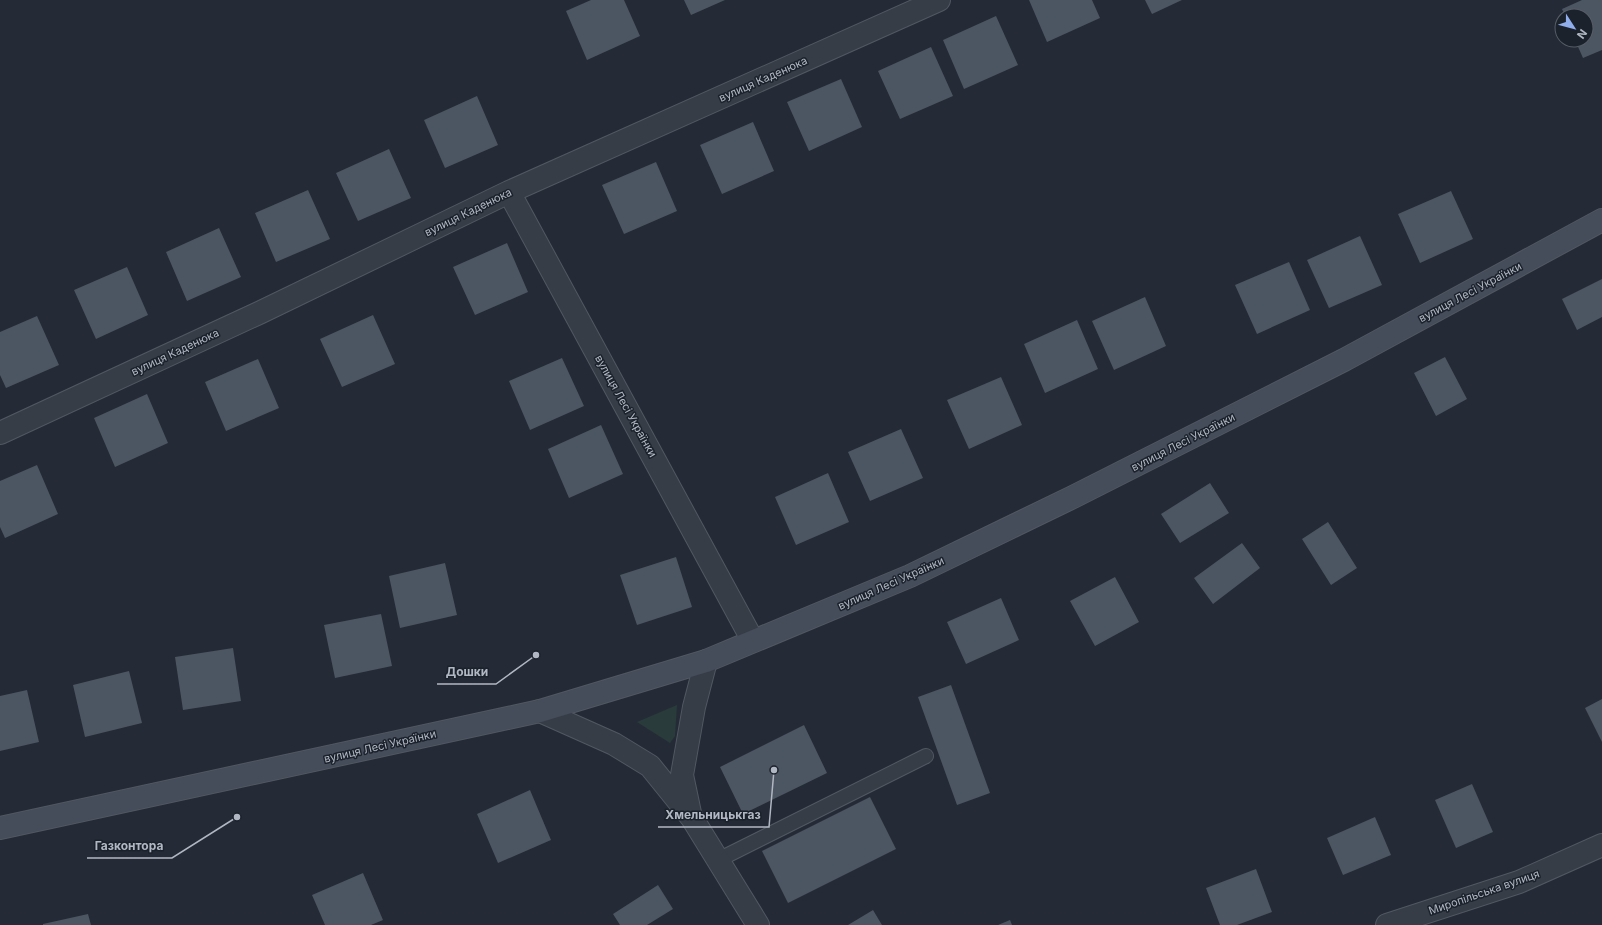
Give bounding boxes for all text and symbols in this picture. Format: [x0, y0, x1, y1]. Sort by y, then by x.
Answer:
north arrow [1554, 8, 1594, 48]
text: N [1574, 26, 1590, 41]
street label: вулиця Каденюка [717, 53, 809, 105]
street label: вулиця Каденюка [422, 185, 514, 239]
street label: вулиця Лесі Українки [1416, 259, 1524, 325]
street label: вулиця Каденюка [129, 326, 221, 378]
street label: вулиця Лесі Українки [592, 352, 660, 460]
street label: вулиця Лесі Українки [1129, 410, 1237, 474]
street label: вулиця Лесі Українки [836, 553, 946, 613]
callout: Дошки [437, 660, 496, 684]
text: Дошки [446, 664, 488, 679]
street label: вулиця Лесі Українки [323, 726, 437, 766]
callout: Хмельницькгаз [658, 803, 769, 827]
text: Хмельницькгаз [665, 807, 761, 822]
callout: Газконтора [87, 834, 172, 858]
text: Газконтора [95, 838, 163, 853]
street label: Миропільська вулиця [1427, 866, 1541, 918]

